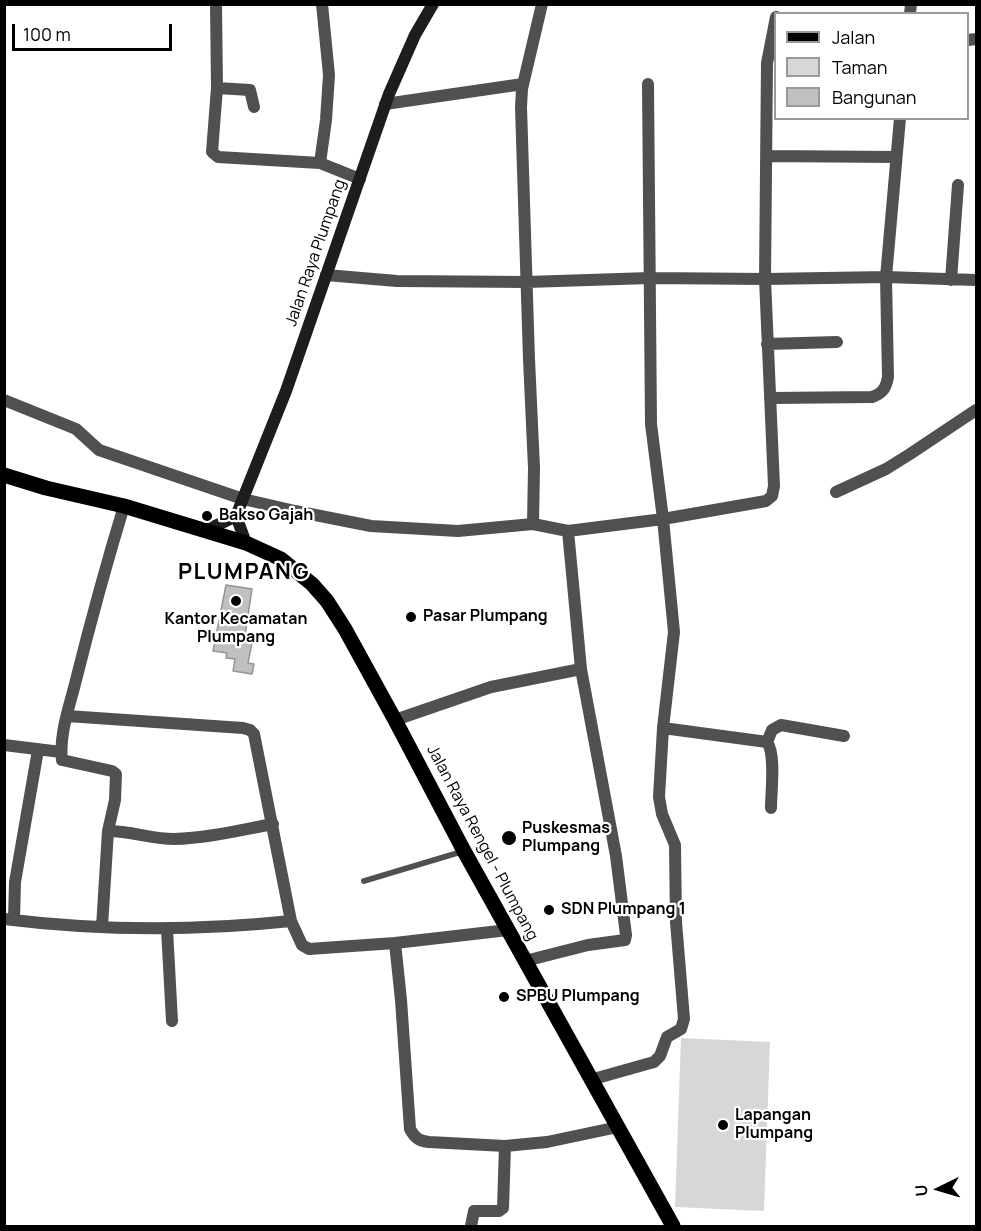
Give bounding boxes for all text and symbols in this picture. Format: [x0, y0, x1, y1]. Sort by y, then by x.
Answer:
scale bar [15, 12, 176, 50]
legend [774, 12, 969, 120]
text: 100 m [23, 22, 71, 46]
text: Jalan [832, 25, 875, 49]
text: Taman [832, 55, 887, 79]
text: Bangunan [832, 85, 916, 109]
street label: Jalan Raya Plumpang [282, 177, 350, 329]
place label: Bakso Gajah [219, 506, 313, 526]
marker: Bakso Gajah [200, 509, 214, 523]
district label: PLUMPANG [178, 560, 310, 586]
marker: Kantor Kecamatan Plumpang [229, 594, 243, 608]
place label: Pasar Plumpang [423, 607, 548, 627]
place label: Kantor Kecamatan Plumpang [165, 610, 307, 648]
marker: Pasar Plumpang [404, 610, 418, 624]
street label: Jalan Raya Rengel - Plumpang [422, 742, 542, 944]
place label: Puskesmas Plumpang [522, 819, 610, 857]
marker: Puskesmas Plumpang [500, 829, 518, 847]
place label: SDN Plumpang 1 [561, 900, 686, 920]
marker: SDN Plumpang 1 [542, 903, 556, 917]
place label: SPBU Plumpang [516, 987, 640, 1007]
marker: SPBU Plumpang [497, 990, 511, 1004]
place label: Lapangan Plumpang [735, 1106, 813, 1144]
marker: Lapangan Plumpang [716, 1118, 730, 1132]
north arrow [909, 1159, 969, 1219]
text: U [910, 1184, 933, 1197]

